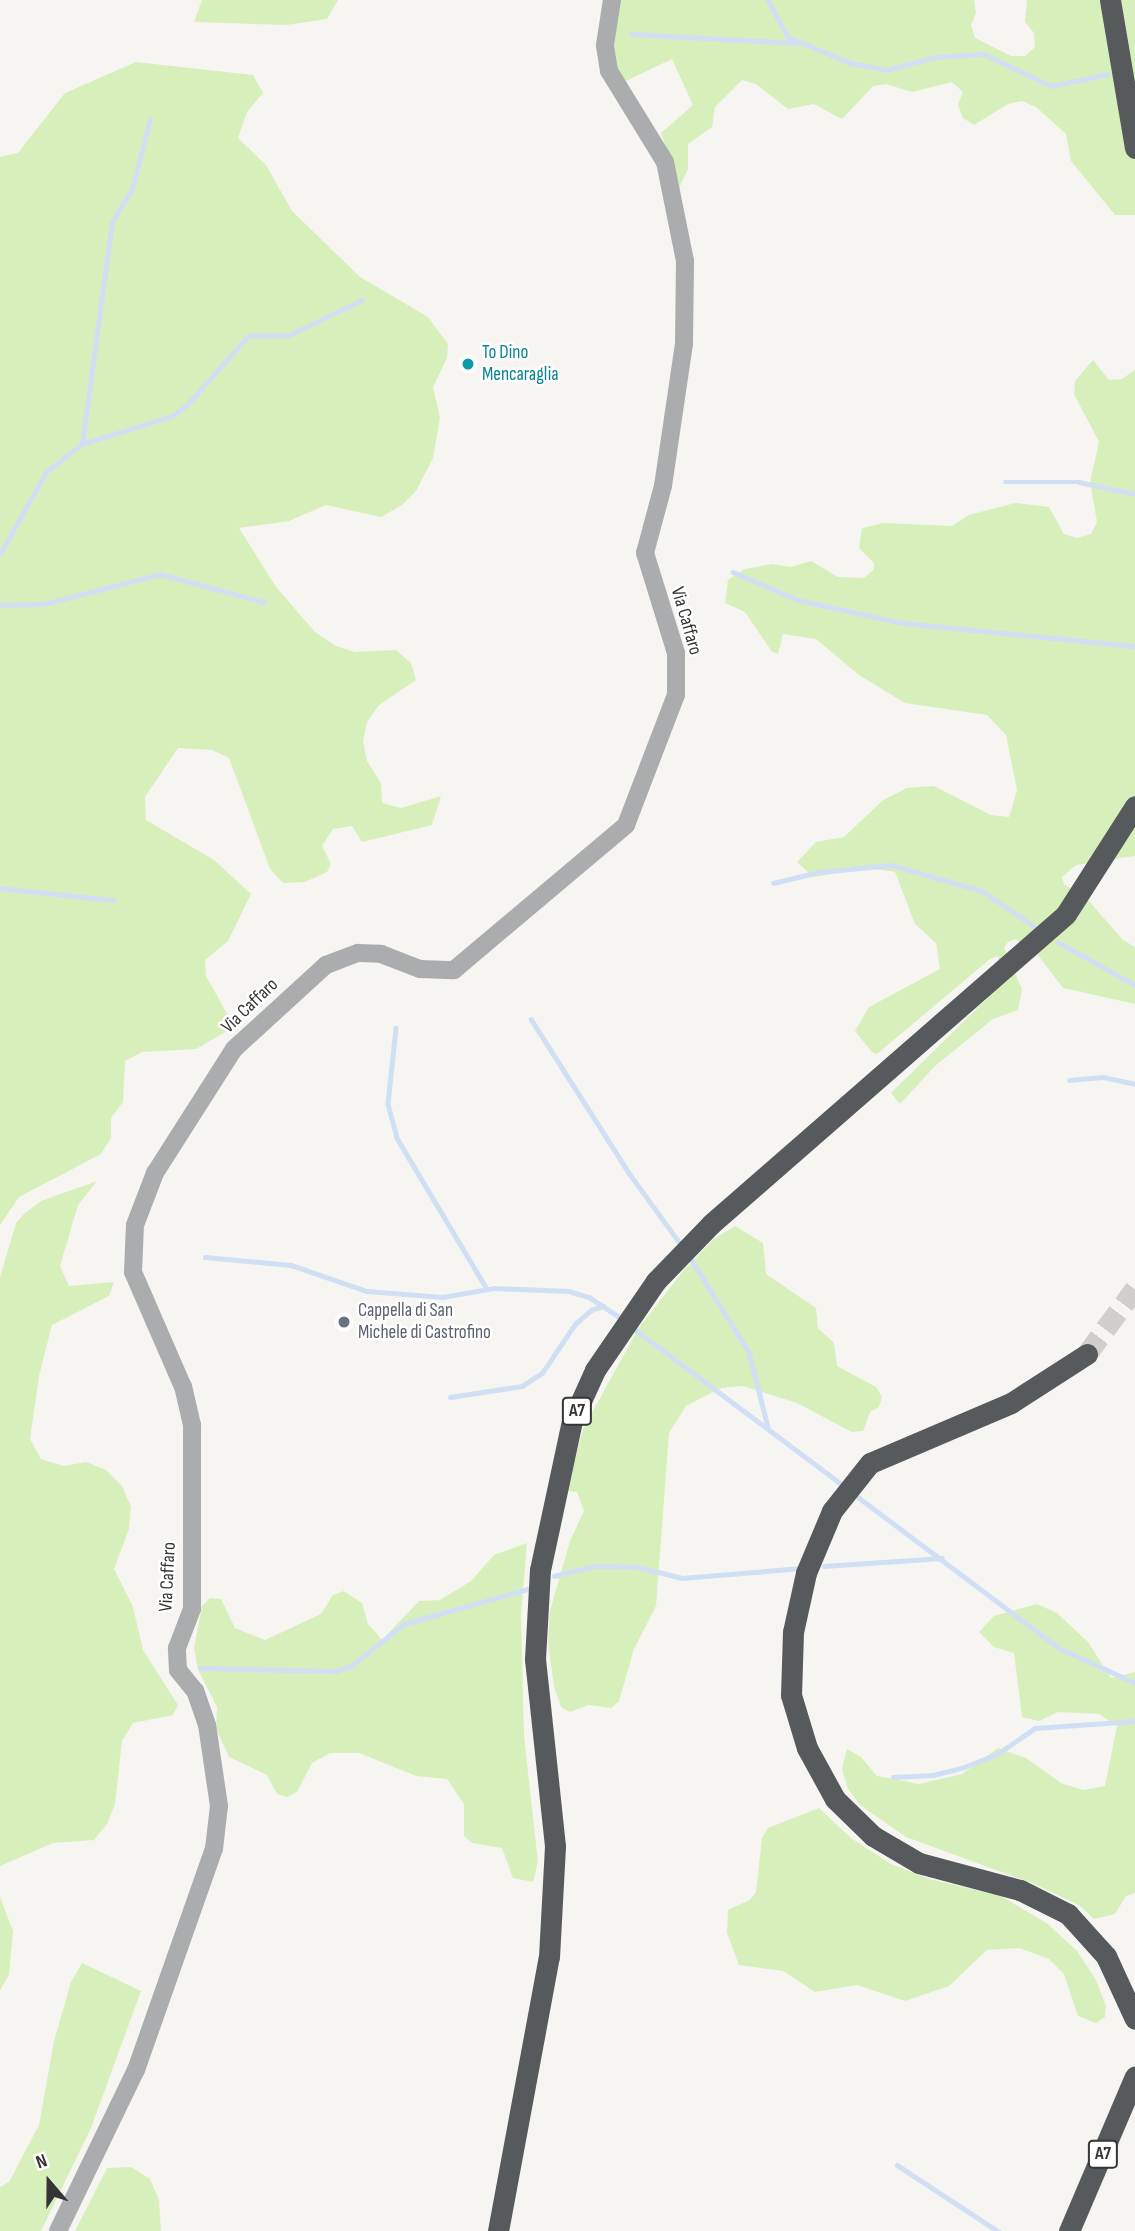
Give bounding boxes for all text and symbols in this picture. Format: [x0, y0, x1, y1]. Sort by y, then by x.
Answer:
place label: To Dino Mencaraglia [482, 342, 559, 386]
marker: To Dino Mencaraglia [460, 356, 476, 372]
street label: Via Caffaro [665, 584, 707, 658]
street label: Via Caffaro [217, 974, 283, 1038]
place label: Cappella di San Michele di Castrofino [358, 1300, 491, 1344]
marker: Cappella di San Michele di Castrofino [336, 1314, 352, 1330]
road number: A7 [561, 1396, 593, 1426]
street label: Via Caffaro [155, 1542, 181, 1612]
road number: A7 [1087, 2140, 1119, 2168]
north arrow [14, 2147, 84, 2217]
text: N [33, 2149, 50, 2174]

